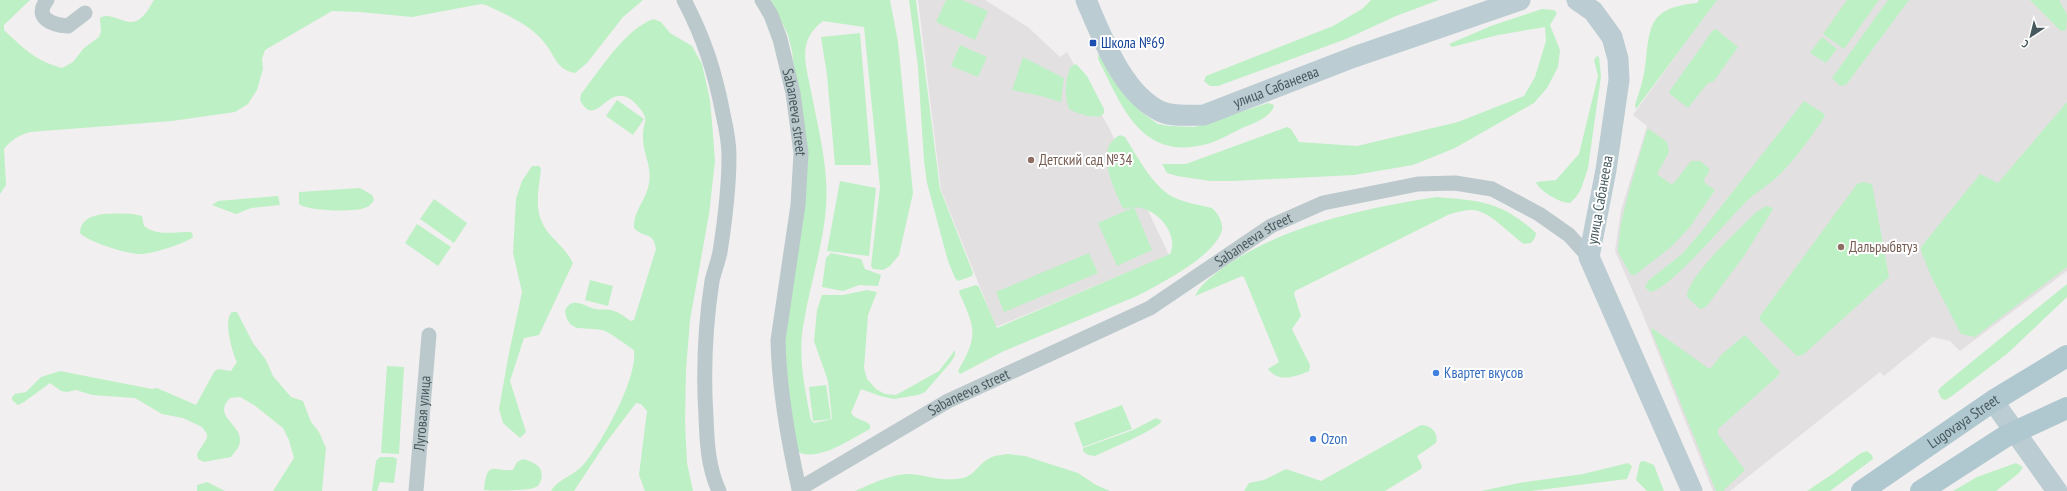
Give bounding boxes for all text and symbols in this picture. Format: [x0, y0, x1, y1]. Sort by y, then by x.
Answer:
north arrow [2011, 16, 2051, 56]
place label: Школа №69 [1101, 33, 1165, 52]
text: С [2019, 37, 2031, 51]
marker: Школа №69 [1088, 38, 1098, 48]
street label: улица Сабанеева [1230, 62, 1321, 112]
street label: Sabaneeva street [778, 66, 811, 157]
place label: Детский сад №34 [1039, 150, 1132, 169]
street label: улица Сабанеева [1582, 154, 1617, 246]
marker: Детский сад №34 [1026, 155, 1036, 165]
street label: Sabaneeva street [1211, 208, 1295, 271]
place label: Дальрыбвтуз [1849, 237, 1918, 256]
marker: Дальрыбвтуз [1836, 242, 1846, 252]
place label: Квартет вкусов [1444, 363, 1523, 382]
street label: Sabaneeva street [924, 364, 1012, 420]
marker: Квартет вкусов [1431, 368, 1441, 378]
street label: Луговая улица [409, 375, 435, 453]
street label: Lugovaya Street [1923, 390, 2002, 452]
place label: Ozon [1321, 429, 1347, 448]
marker: Ozon [1308, 434, 1318, 444]

